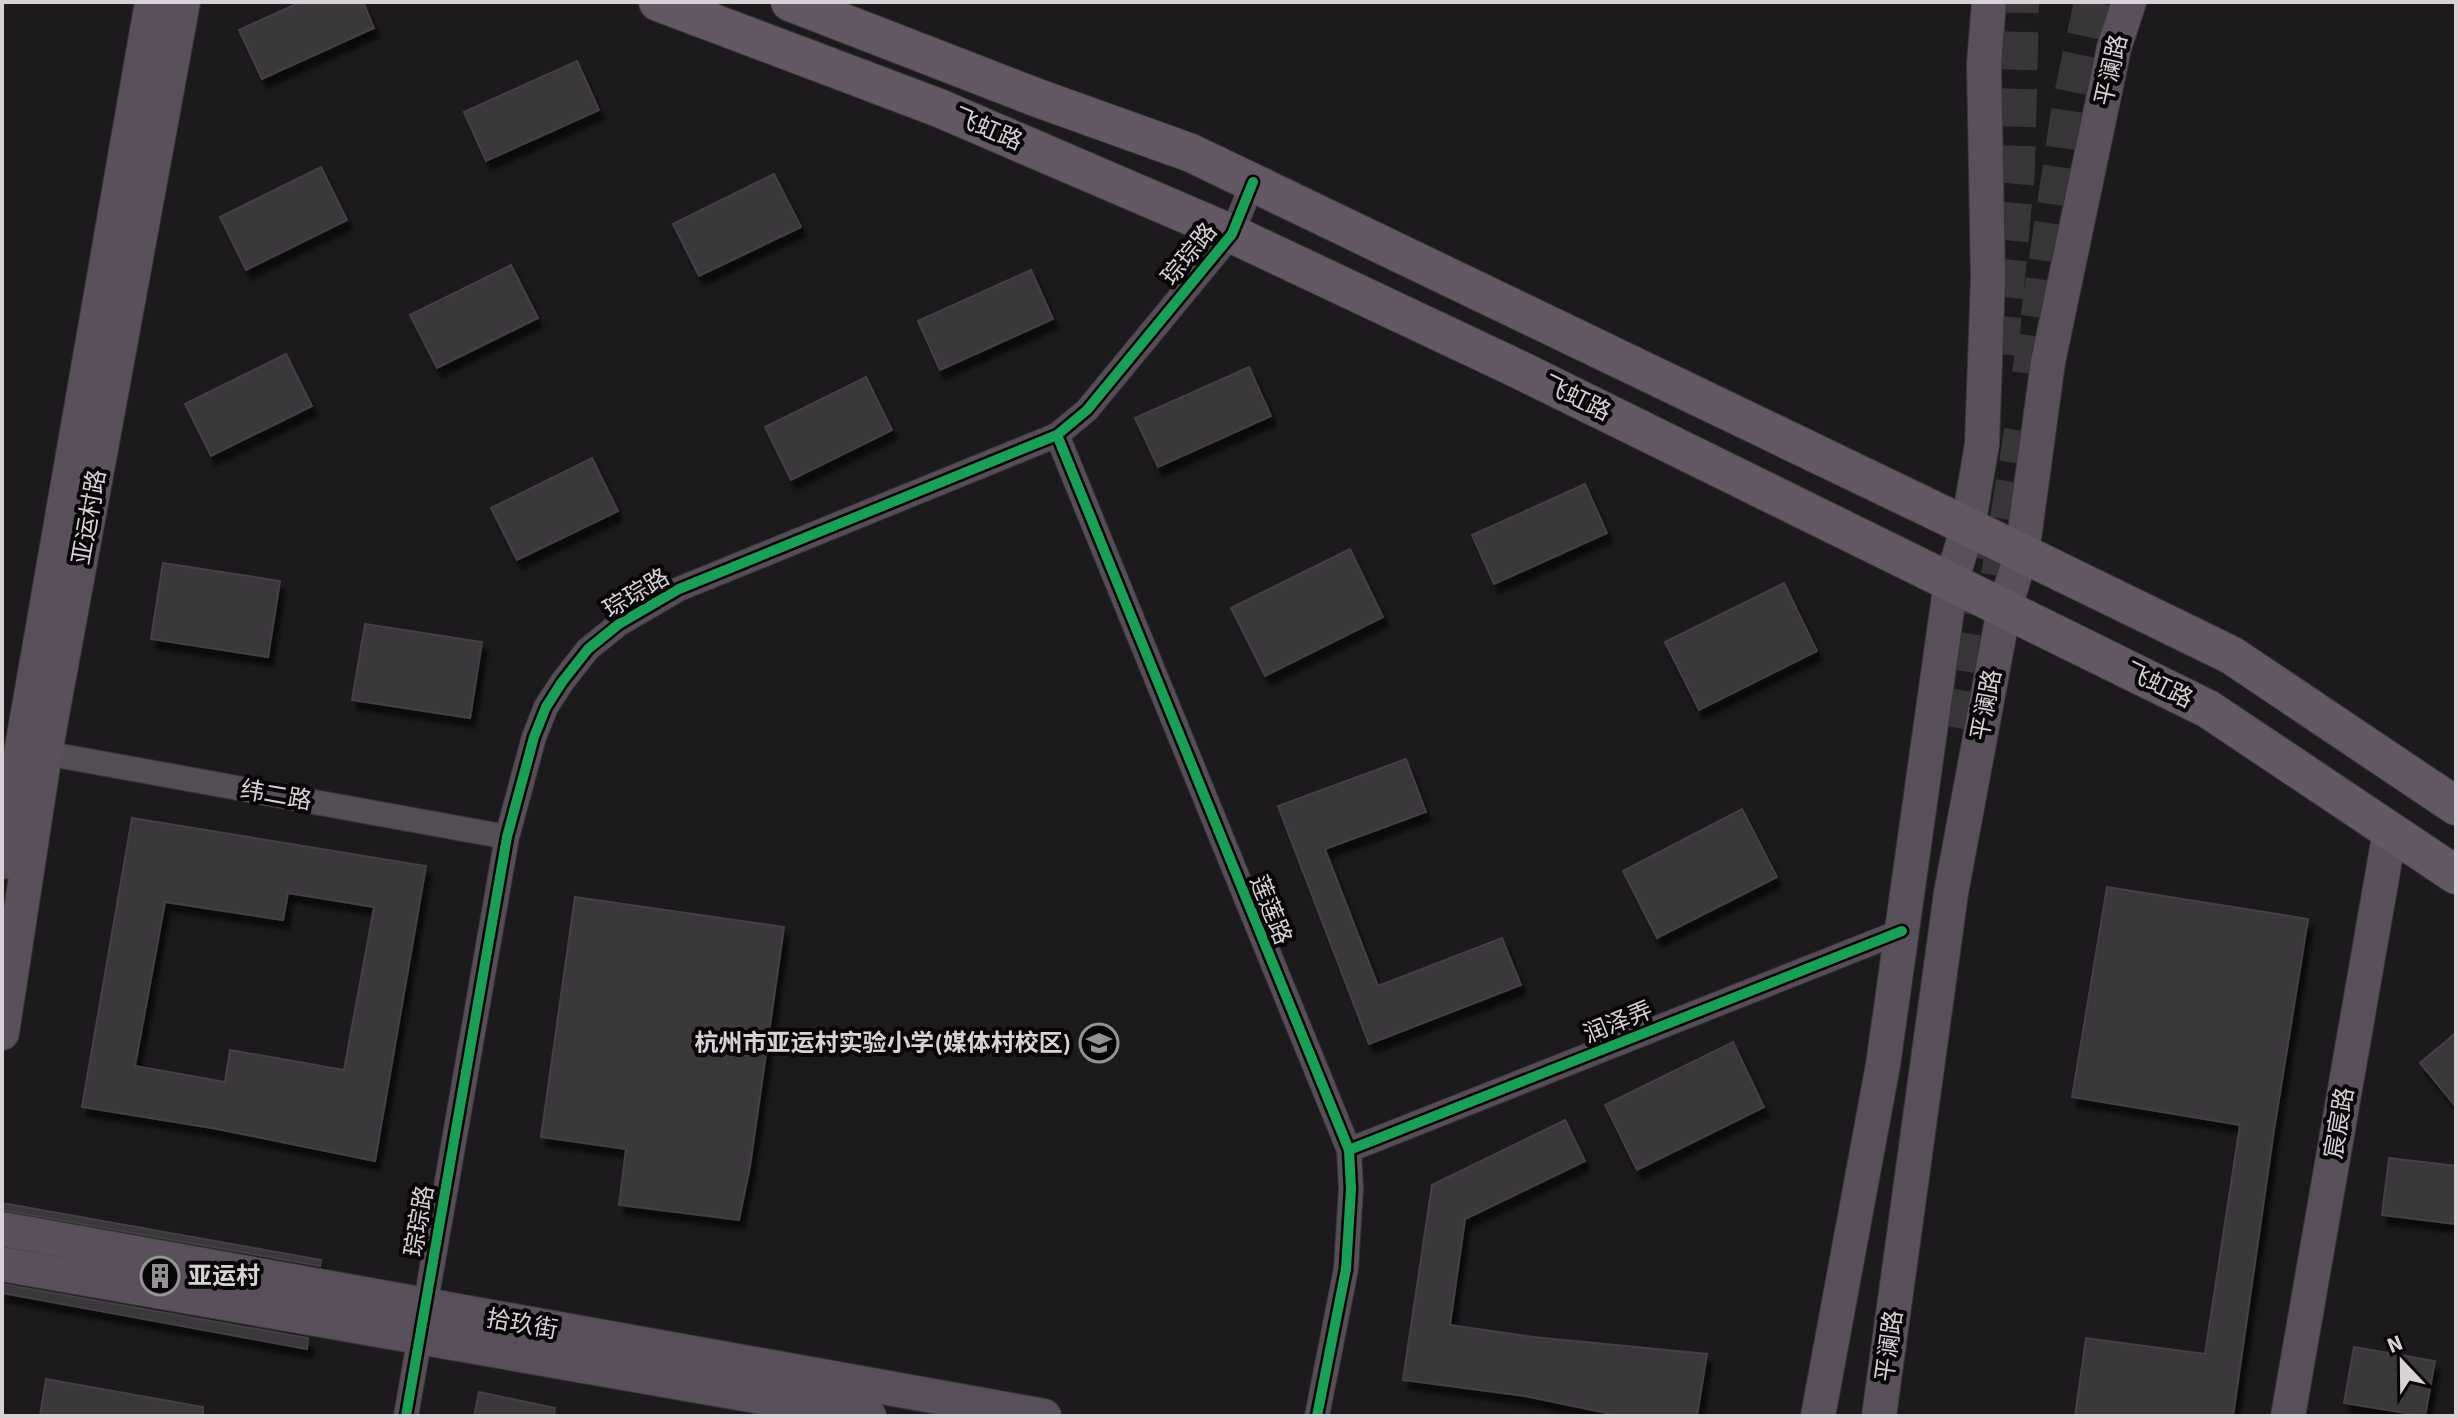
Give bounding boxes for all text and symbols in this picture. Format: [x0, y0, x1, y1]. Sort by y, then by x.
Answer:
street label: 平澜路 [2086, 31, 2137, 109]
street label: 飞虹路 [948, 99, 1028, 160]
street label: 琮琮路 [1153, 215, 1226, 293]
street label: 飞虹路 [1537, 367, 1617, 430]
street label: 亚运村路 [64, 467, 115, 567]
street label: 琮琮路 [596, 560, 676, 627]
street label: 飞虹路 [2119, 654, 2199, 717]
street label: 平澜路 [1962, 666, 2011, 744]
street label: 纬二路 [237, 772, 314, 819]
street label: 莲莲路 [1241, 870, 1300, 950]
street label: 润泽弄 [1578, 993, 1658, 1052]
school or university icon: 杭州市亚运村实验小学(媒体村校区) [1078, 1022, 1120, 1064]
place label: 杭州市亚运村实验小学(媒体村校区) [694, 1026, 1071, 1061]
street label: 宸宸路 [2316, 1085, 2363, 1162]
street label: 琮琮路 [396, 1183, 443, 1260]
building icon: 亚运村 [139, 1255, 181, 1297]
place label: 亚运村 [188, 1259, 260, 1294]
street label: 拾玖街 [483, 1301, 560, 1348]
street label: 平澜路 [1867, 1308, 1912, 1384]
north arrow [2362, 1322, 2442, 1402]
text: N [2382, 1327, 2408, 1362]

